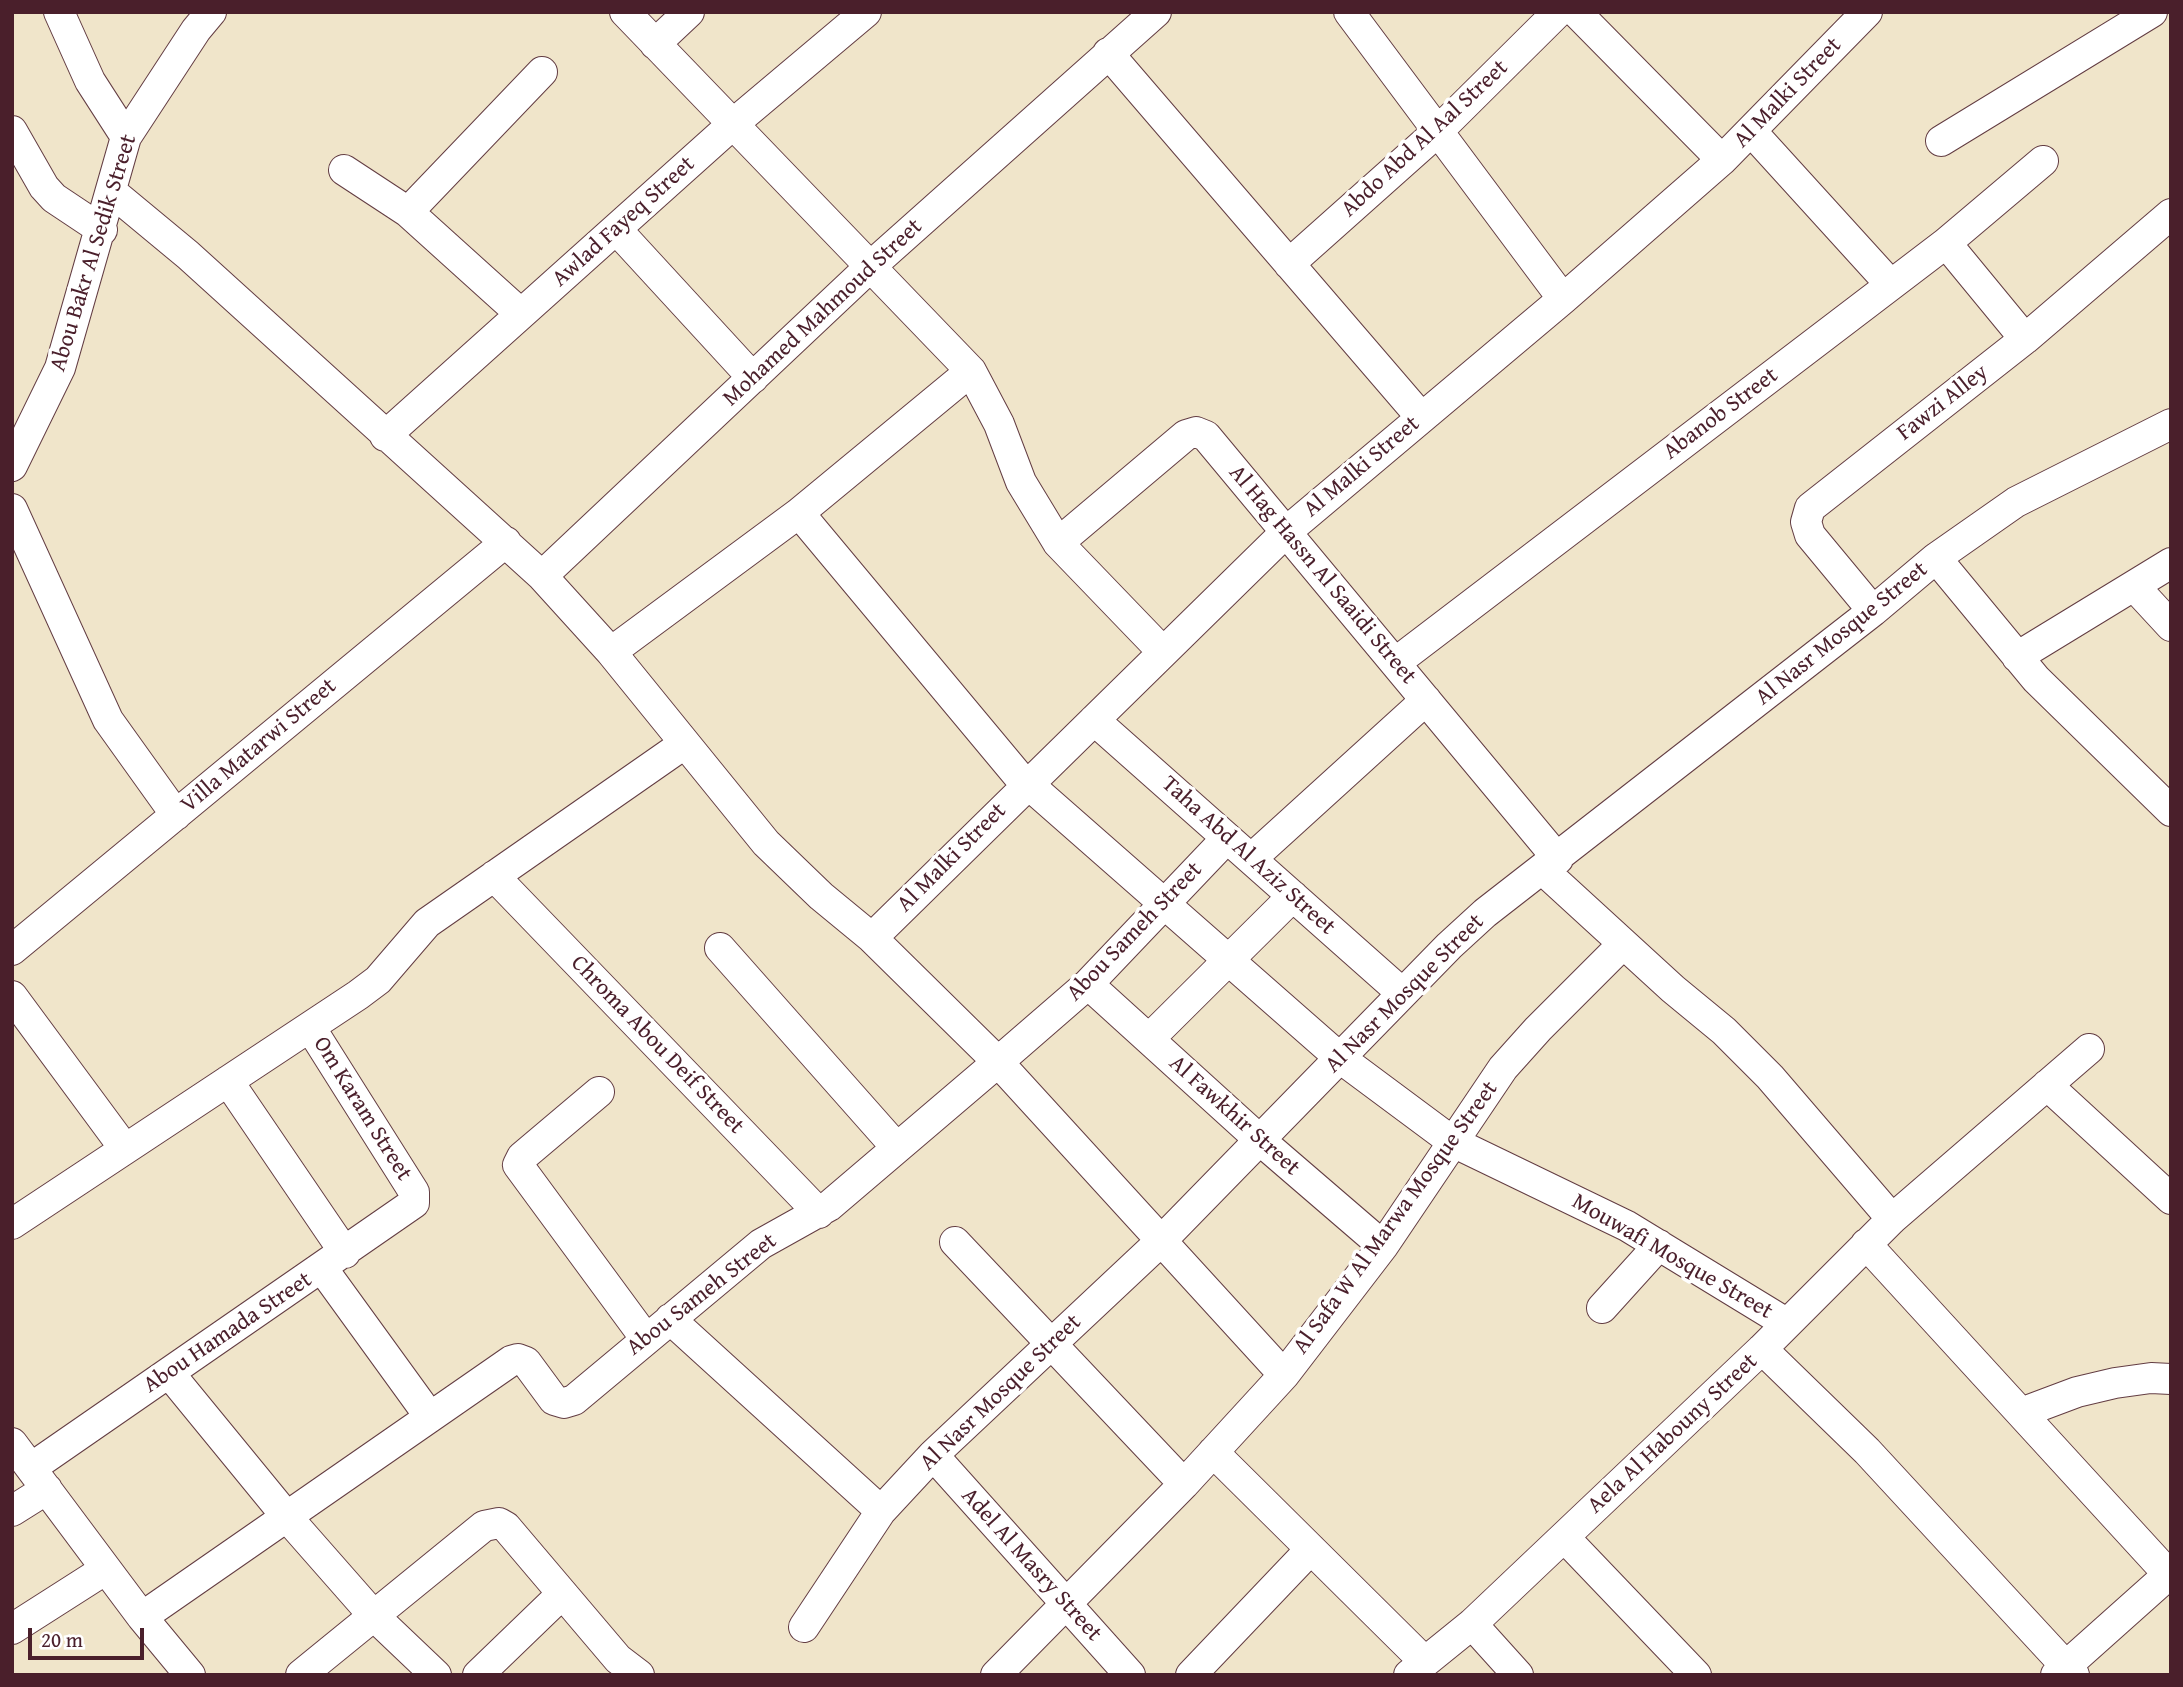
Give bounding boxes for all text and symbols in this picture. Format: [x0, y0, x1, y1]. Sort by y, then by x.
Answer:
street label: Al Malki Street [1728, 32, 1848, 154]
street label: Abdo Abd Al Aal Street [1336, 55, 1514, 223]
street label: Abou Bakr Al Sedik Street [45, 131, 143, 375]
street label: Awlad Fayeq Street [547, 151, 701, 293]
street label: Mohamed Mahmoud Street [718, 213, 928, 413]
street label: Fawzi Alley [1892, 359, 1994, 447]
street label: Abanob Street [1658, 362, 1784, 466]
street label: Al Malki Street [1298, 410, 1426, 524]
street label: Al Hag Hassn Al Saaidi Street [1222, 460, 1422, 690]
street label: Al Nasr Mosque Street [1750, 556, 1934, 712]
street label: Villa Matarwi Street [176, 673, 342, 819]
street label: Taha Abd Al Aziz Street [1155, 771, 1341, 941]
street label: Al Malki Street [892, 798, 1012, 918]
street label: Abou Sameh Street [1062, 857, 1208, 1007]
street label: Al Nasr Mosque Street [1320, 909, 1490, 1079]
street label: Chroma Abou Deif Street [564, 950, 750, 1140]
street label: Om Karam Street [307, 1032, 417, 1186]
street label: Al Fawkhir Street [1163, 1050, 1305, 1182]
street label: Al Safa W Al Marwa Mosque Street [1288, 1076, 1504, 1360]
street label: Mouwafi Mosque Street [1567, 1188, 1777, 1326]
street label: Abou Sameh Street [621, 1228, 783, 1362]
street label: Abou Hamada Street [139, 1266, 317, 1400]
street label: Al Nasr Mosque Street [915, 1309, 1087, 1477]
street label: Aela Al Habouny Street [1582, 1348, 1764, 1520]
street label: Adel Al Masry Street [955, 1483, 1107, 1647]
scale bar [32, 1614, 147, 1658]
text: 20 m [41, 1624, 83, 1655]

